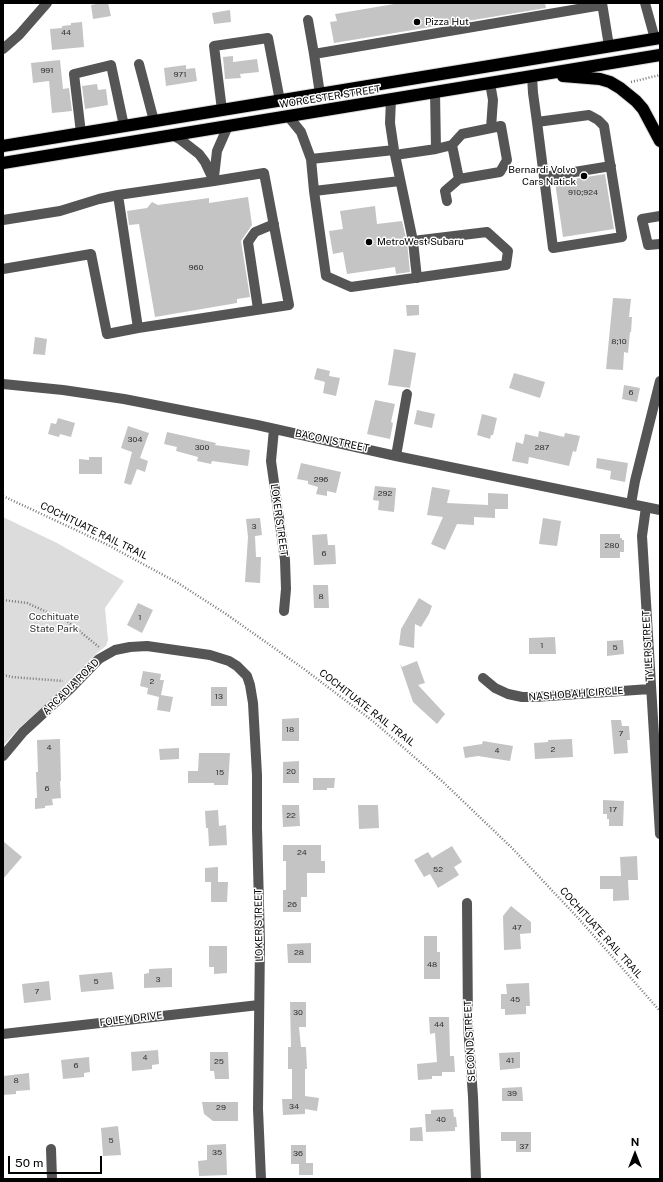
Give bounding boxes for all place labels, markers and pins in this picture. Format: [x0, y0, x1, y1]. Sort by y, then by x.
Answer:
place label: Pizza Hut [425, 16, 469, 28]
marker: Pizza Hut [412, 17, 422, 27]
place label: Bernardi Volvo Cars Natick [508, 164, 576, 188]
marker: Bernardi Volvo Cars Natick [579, 171, 589, 181]
place label: MetroWest Subaru [377, 236, 464, 248]
marker: MetroWest Subaru [364, 237, 374, 247]

